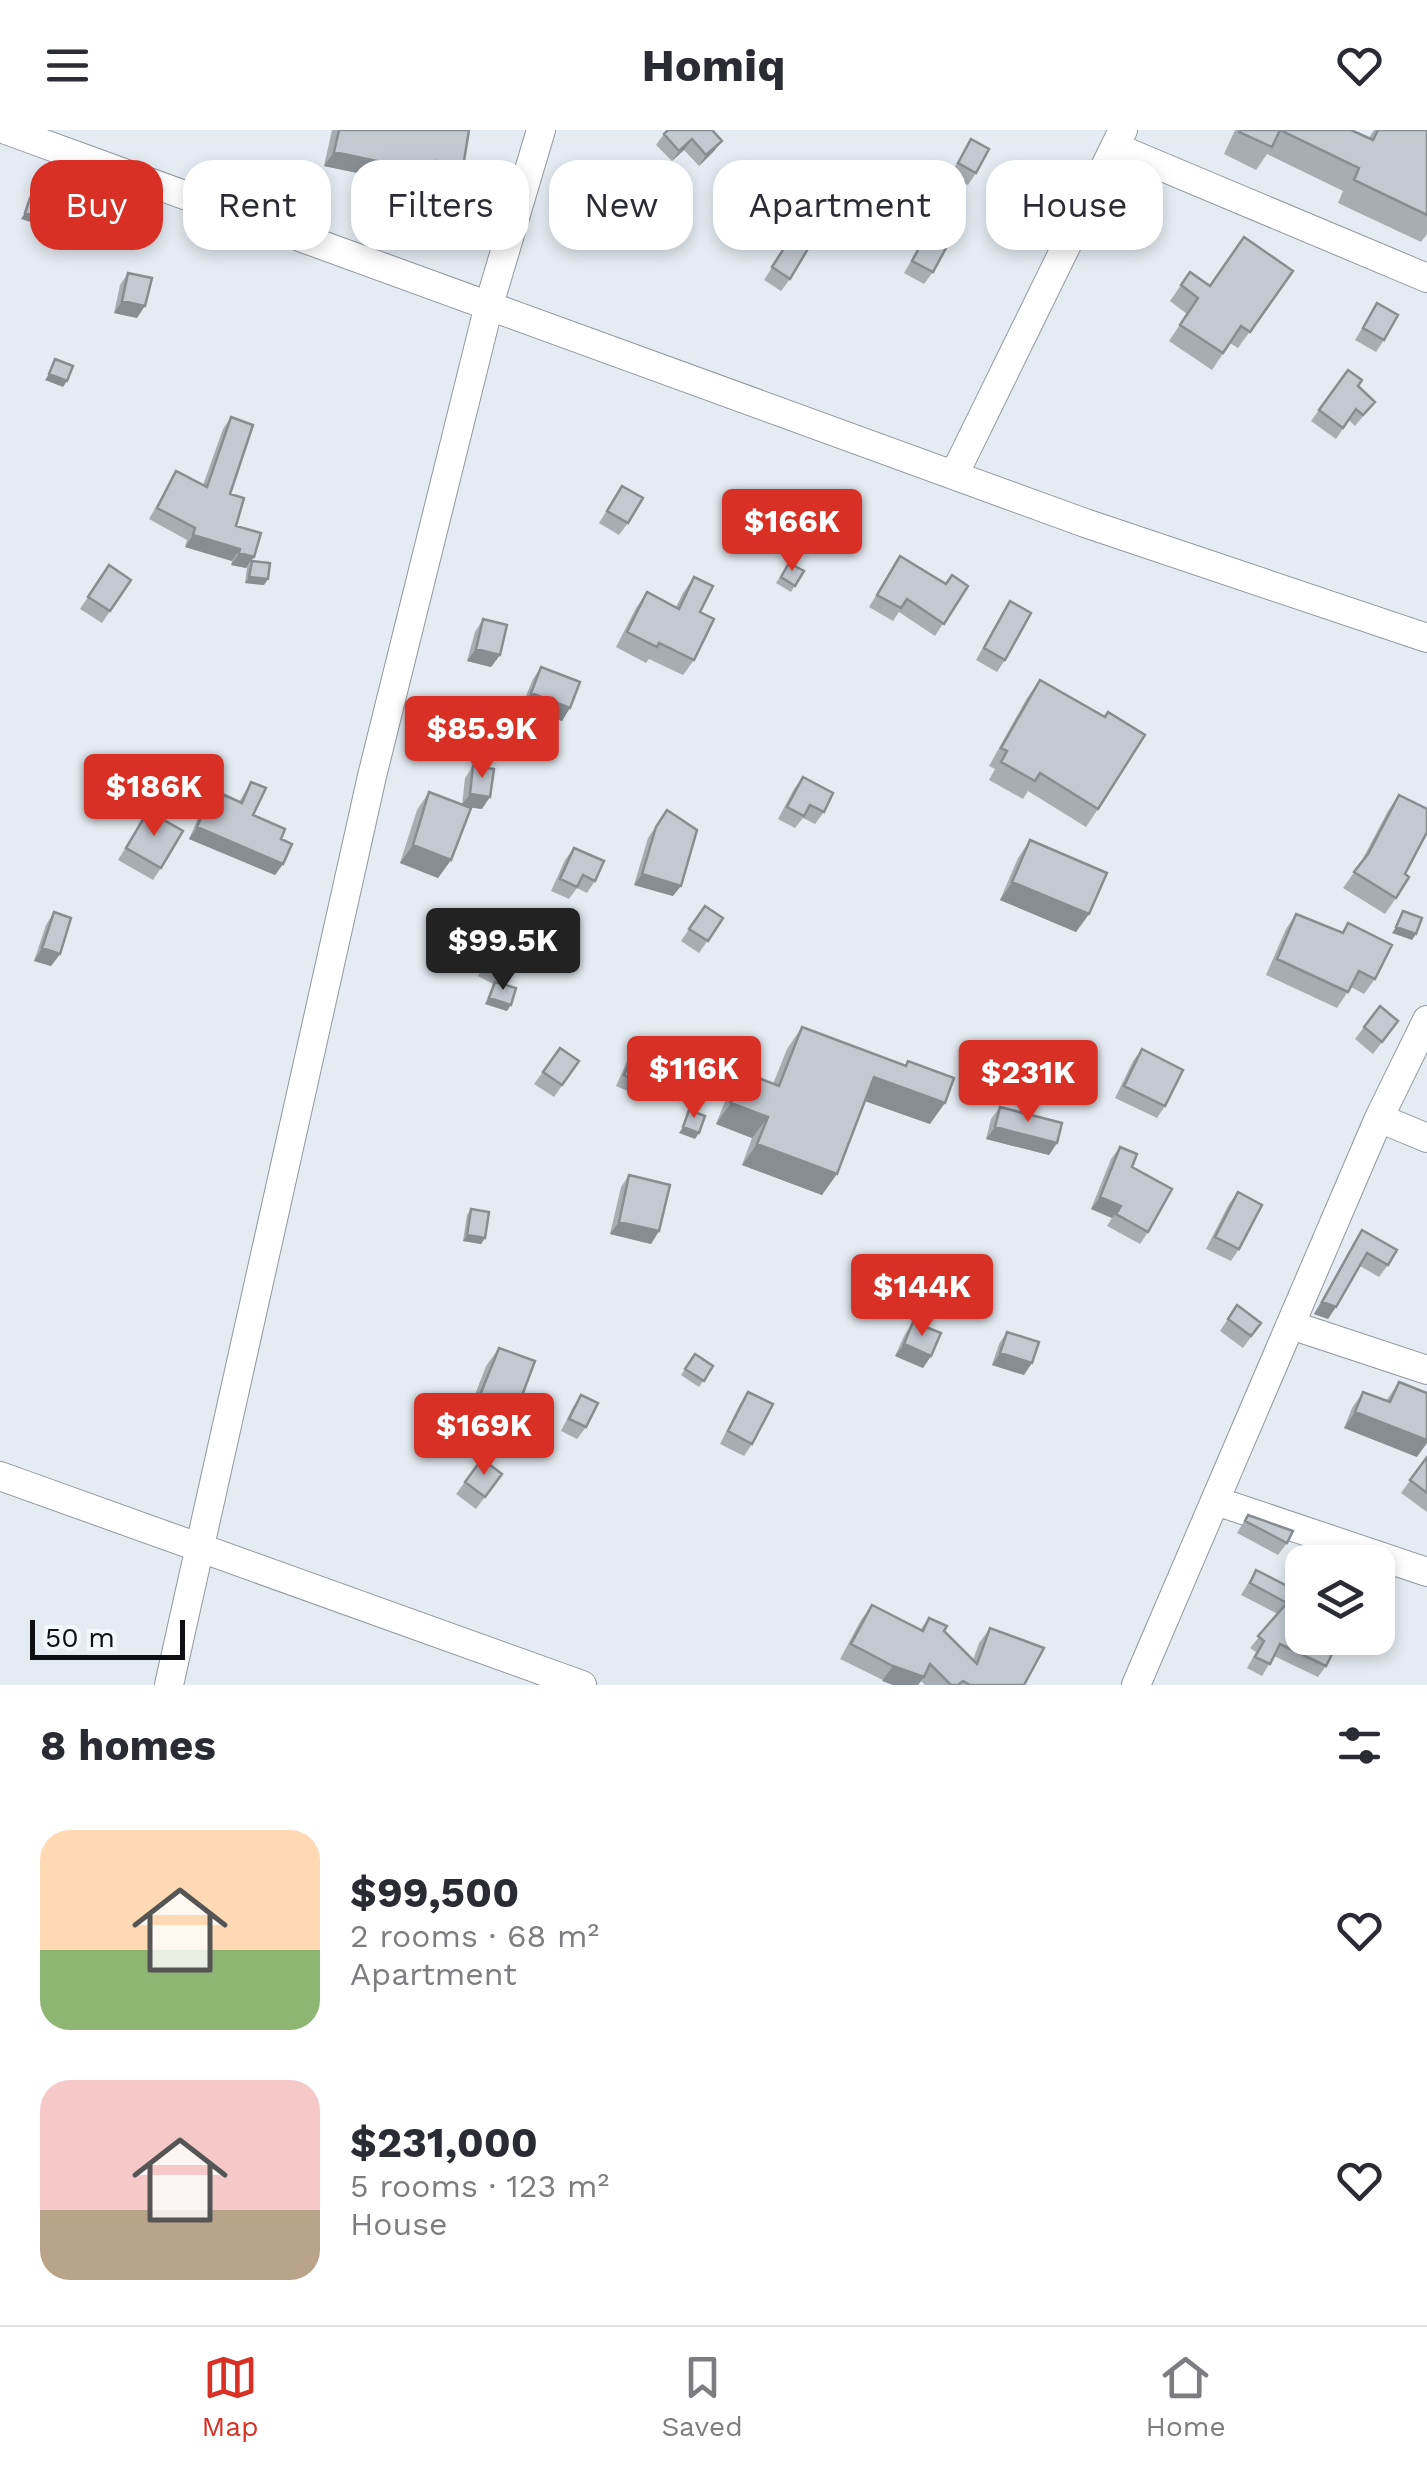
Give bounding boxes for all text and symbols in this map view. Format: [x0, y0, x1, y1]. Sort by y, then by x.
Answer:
icon: menu [40, 38, 95, 93]
icon: heart [1332, 38, 1387, 93]
text: Homiq [642, 39, 785, 92]
chip: Buy [30, 160, 163, 250]
chip: Rent [183, 160, 331, 250]
chip: Filters [351, 160, 529, 250]
chip: New [549, 160, 693, 250]
chip: Apartment [713, 160, 966, 250]
chip: House [986, 160, 1163, 250]
pin: $166K [722, 489, 862, 574]
text: $166K [744, 502, 840, 540]
pin: $85.9K [401, 696, 563, 781]
text: $85.9K [427, 709, 537, 747]
pin: $186K [84, 754, 224, 839]
text: $186K [106, 767, 202, 805]
pin: $99.5K [422, 908, 584, 993]
text: $99.5K [448, 921, 558, 959]
pin: $116K [624, 1036, 764, 1121]
pin: $231K [958, 1040, 1098, 1125]
text: $116K [649, 1049, 739, 1087]
text: $231K [981, 1053, 1075, 1091]
pin: $144K [852, 1254, 992, 1339]
text: $144K [873, 1267, 971, 1305]
pin: $169K [414, 1393, 554, 1478]
text: $169K [436, 1406, 532, 1444]
map controls [1285, 1545, 1395, 1655]
button: layers [1285, 1545, 1395, 1655]
scale bar [30, 1615, 185, 1660]
text: 50 m [45, 1621, 115, 1654]
icon: filters [1332, 1718, 1387, 1773]
text: 8 homes [40, 1721, 216, 1770]
text: $99,500 [350, 1868, 519, 1917]
icon: home [120, 1870, 240, 1990]
icon: heart [1332, 1903, 1387, 1958]
text: 2 rooms · 68 m² [350, 1917, 599, 1955]
text: Apartment [350, 1955, 517, 1993]
text: $231,000 [350, 2118, 538, 2167]
icon: home [120, 2120, 240, 2240]
icon: heart [1332, 2153, 1387, 2208]
text: 5 rooms · 123 m² [350, 2167, 609, 2205]
text: House [350, 2205, 448, 2243]
tab: Map [201, 2350, 259, 2443]
tab: Saved [661, 2350, 743, 2443]
tab: Home [1146, 2350, 1226, 2443]

